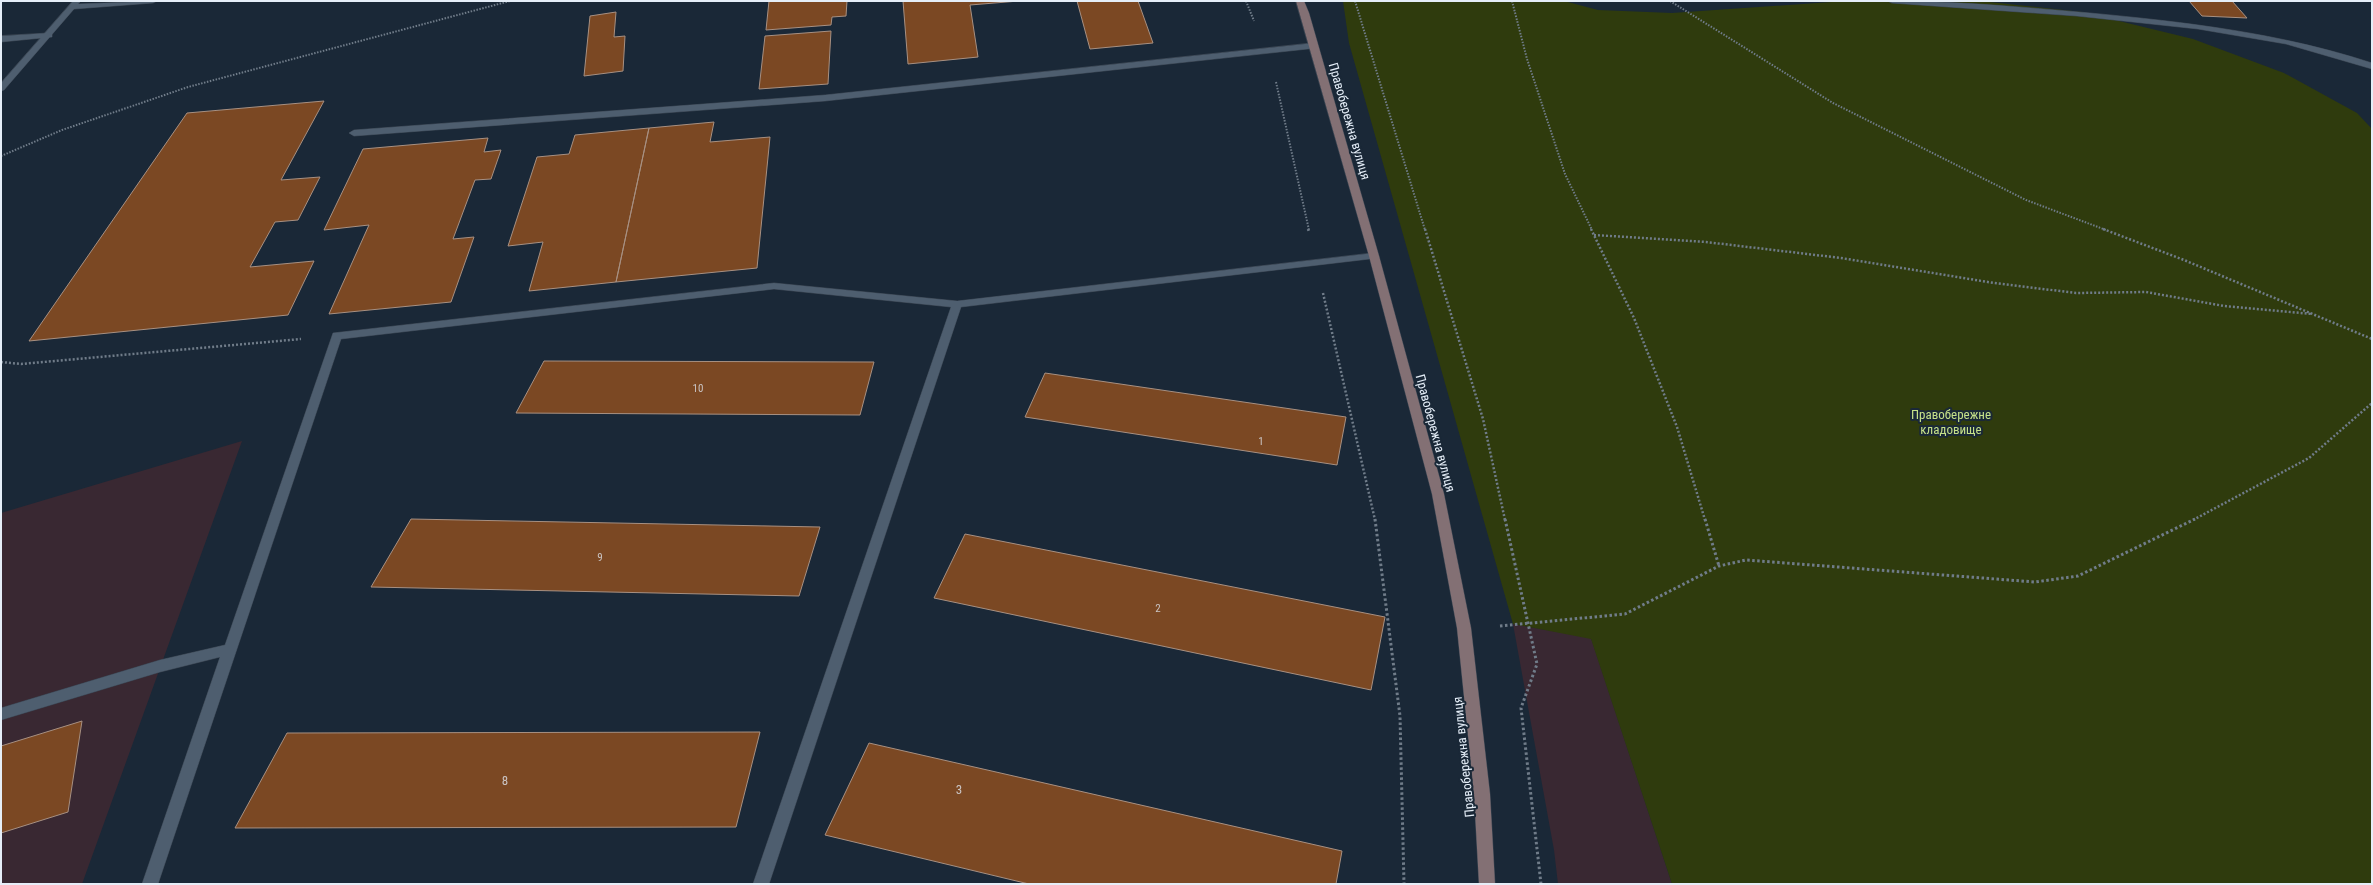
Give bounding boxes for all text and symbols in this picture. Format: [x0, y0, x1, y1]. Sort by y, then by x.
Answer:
street label: Правобережна вулиця [1326, 61, 1373, 181]
street label: Правобережна вулиця [1413, 373, 1458, 494]
house number: 10 [693, 382, 703, 395]
park label: Правобережне кладовище [1911, 407, 1991, 437]
house number: 1 [1258, 435, 1264, 448]
house number: 9 [597, 551, 603, 564]
house number: 2 [1155, 602, 1161, 615]
street label: Правобережна вулиця [1450, 696, 1477, 818]
house number: 8 [502, 773, 508, 788]
house number: 3 [956, 782, 962, 797]

